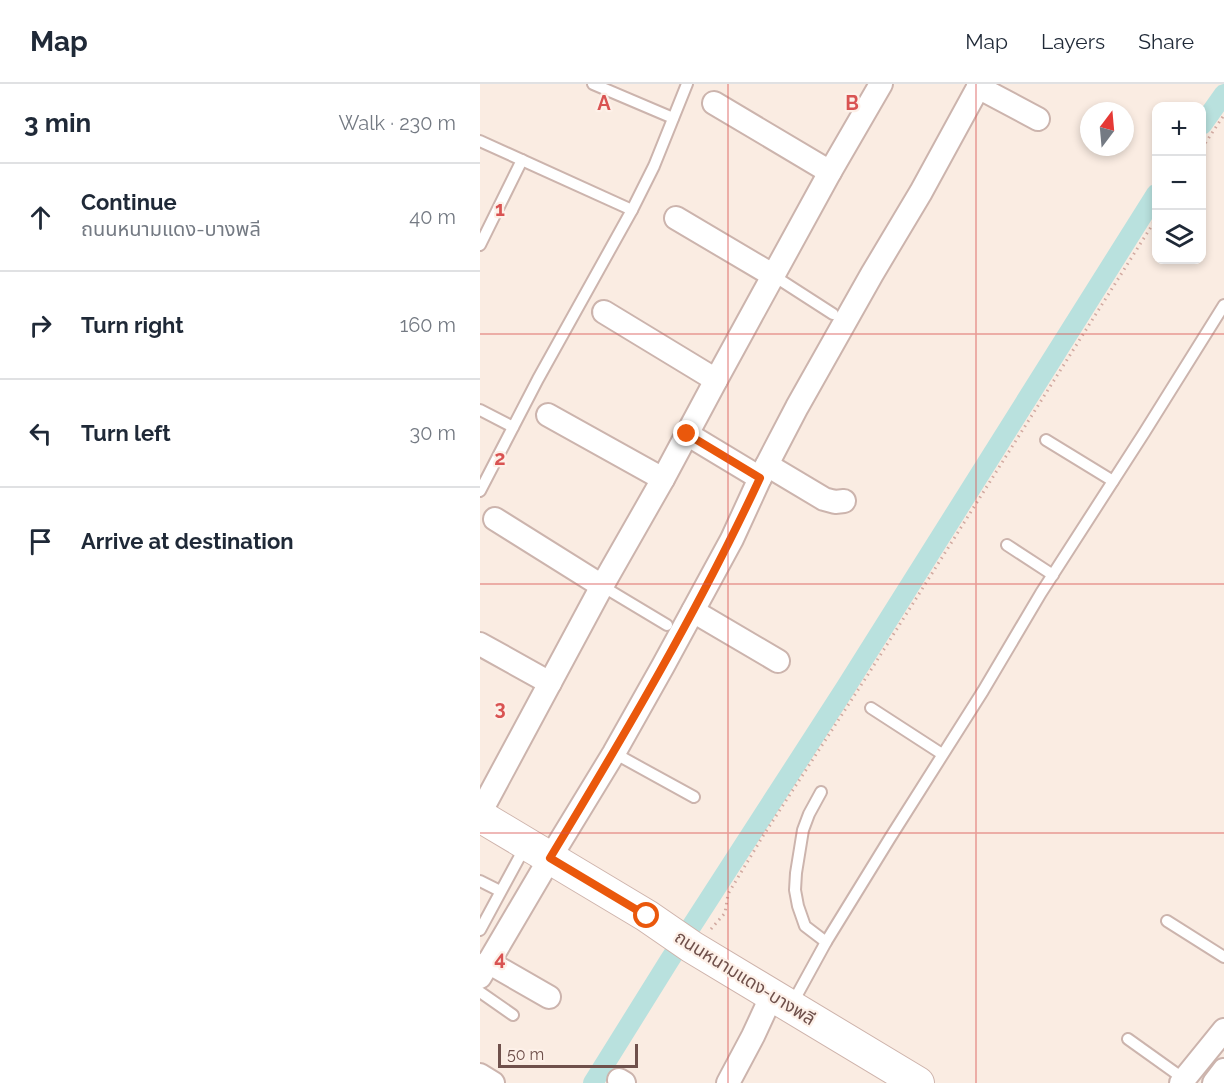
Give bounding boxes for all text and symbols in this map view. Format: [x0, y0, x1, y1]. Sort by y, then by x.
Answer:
text: Map [30, 25, 88, 58]
text: Map [965, 29, 1008, 54]
text: Layers [1041, 29, 1105, 54]
text: Share [1138, 29, 1194, 54]
text: A [597, 91, 611, 115]
text: B [845, 91, 859, 115]
north arrow [1080, 102, 1134, 156]
map controls [1152, 102, 1206, 264]
button: + [1152, 102, 1206, 156]
text: 3 min [24, 108, 91, 138]
text: Walk · 230 m [338, 111, 456, 135]
button: − [1152, 156, 1206, 210]
text: Continue [81, 189, 177, 215]
text: 1 [495, 197, 505, 221]
icon: ahead [24, 201, 57, 234]
text: 40 m [409, 205, 456, 229]
button: layers [1152, 210, 1206, 264]
text: ถนนหนามแดง-บางพลี [81, 217, 261, 241]
icon: right [24, 309, 57, 342]
text: Turn right [81, 312, 184, 338]
text: 160 m [400, 313, 456, 337]
icon: left [24, 417, 57, 450]
text: Turn left [81, 420, 171, 446]
route end [673, 420, 699, 446]
text: 30 m [410, 421, 456, 445]
text: 2 [494, 446, 506, 470]
icon: arrive [24, 525, 57, 558]
text: Arrive at destination [81, 528, 294, 554]
text: 3 [494, 696, 506, 720]
route start [633, 902, 659, 928]
street label: ถนนหนามแดง-บางพลี [671, 926, 819, 1029]
text: 4 [494, 946, 506, 970]
scale bar [498, 1041, 638, 1068]
text: 50 m [507, 1045, 544, 1064]

